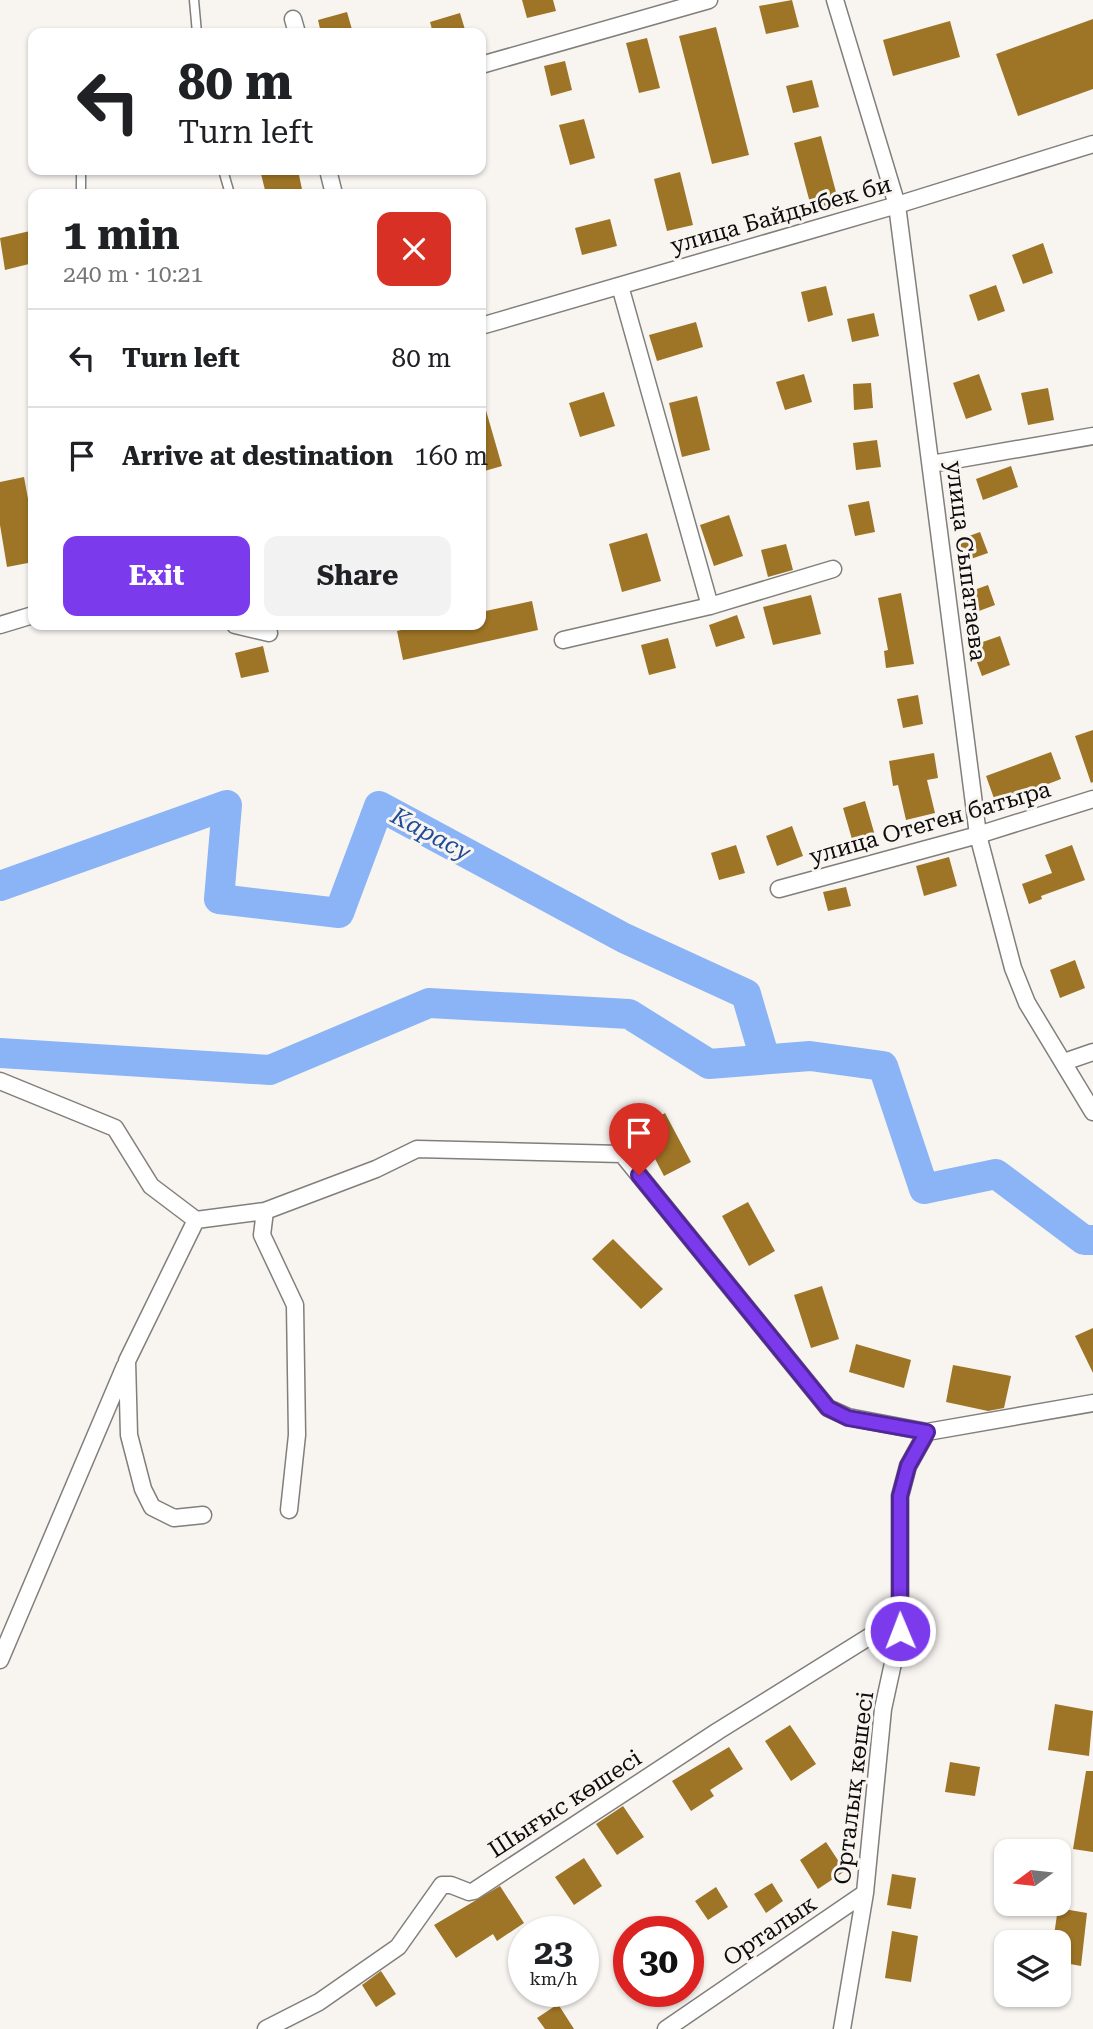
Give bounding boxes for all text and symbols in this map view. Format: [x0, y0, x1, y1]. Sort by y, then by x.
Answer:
text: 80 m [178, 54, 293, 111]
icon: left [63, 56, 154, 147]
text: Turn left [178, 113, 313, 151]
street label: улица Байдыбек би [667, 171, 895, 259]
text: 1 min [63, 210, 180, 259]
button: close [377, 212, 451, 286]
text: 240 m · 10:21 [63, 261, 203, 288]
icon: left [63, 339, 101, 377]
text: Turn left [122, 343, 240, 373]
text: 80 m [392, 343, 451, 373]
icon: arrive [63, 437, 101, 475]
text: Arrive at destination [122, 441, 393, 471]
text: 160 m [414, 441, 488, 471]
street label: улица Сыпатаева [940, 459, 992, 663]
button: Exit [63, 536, 250, 616]
button: Share [264, 536, 451, 616]
street label: улица Отеген батыра [806, 775, 1054, 870]
water label: Карасу [386, 801, 476, 867]
pin [609, 1103, 669, 1175]
icon: arrive [620, 1114, 658, 1152]
position arrow [863, 1594, 937, 1668]
street label: Орталық көшесі [829, 1690, 879, 1886]
street label: Шығыс көшесі [483, 1745, 647, 1863]
north arrow [994, 1839, 1071, 1916]
map controls [994, 1839, 1071, 2007]
street label: Орталык [718, 1890, 822, 1972]
speed limit sign: 30 [613, 1916, 704, 2007]
button: layers [994, 1930, 1071, 2007]
text: 23 [534, 1932, 573, 1973]
text: km/h [529, 1968, 578, 1989]

